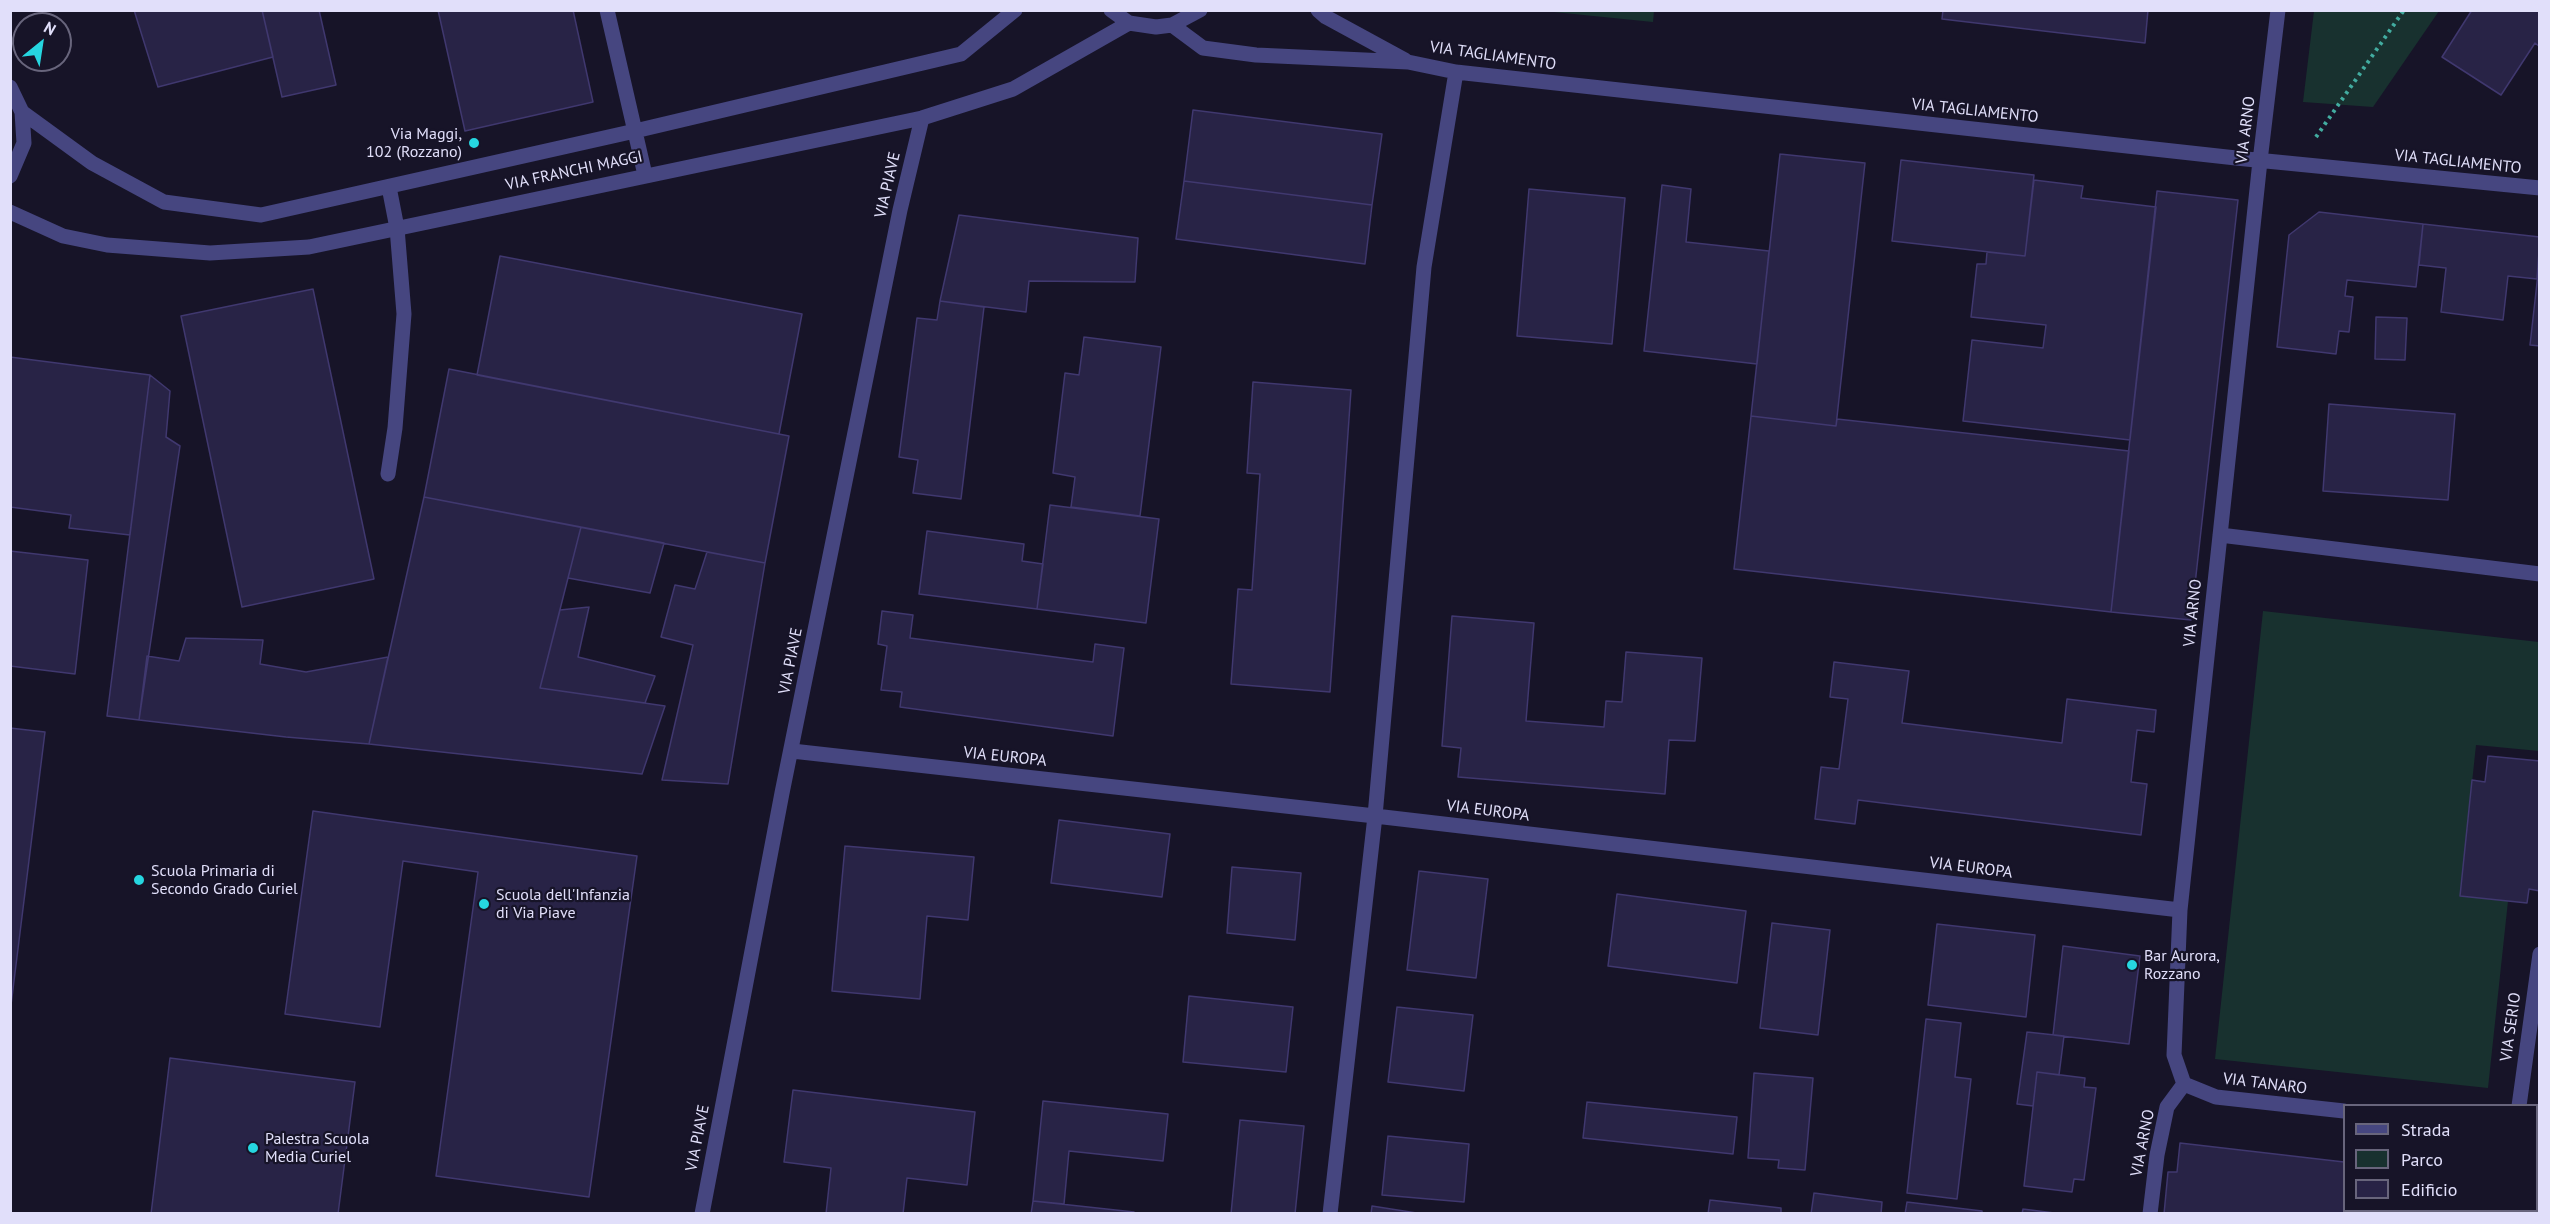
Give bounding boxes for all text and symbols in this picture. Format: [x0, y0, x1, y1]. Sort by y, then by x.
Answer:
north arrow [12, 12, 72, 72]
text: N [40, 17, 60, 39]
street label: VIA TAGLIAMENTO [1429, 38, 1557, 74]
street label: VIA TAGLIAMENTO [1911, 95, 2039, 127]
street label: VIA ARNO [2232, 95, 2260, 165]
place label: Via Maggi, 102 (Rozzano) [366, 124, 462, 162]
marker: Via Maggi, 102 (Rozzano) [467, 136, 481, 150]
street label: VIA TAGLIAMENTO [2394, 146, 2522, 178]
street label: VIA FRANCHI MAGGI [504, 147, 644, 195]
street label: VIA PIAVE [871, 150, 905, 220]
street label: VIA ARNO [2180, 578, 2206, 648]
street label: VIA PIAVE [775, 626, 807, 696]
street label: VIA EUROPA [963, 743, 1047, 771]
street label: VIA EUROPA [1445, 796, 1531, 826]
street label: VIA EUROPA [1928, 853, 2014, 883]
place label: Scuola Primaria di Secondo Grado Curiel [151, 861, 298, 899]
marker: Scuola Primaria di Secondo Grado Curiel [132, 873, 146, 887]
place label: Scuola dell'Infanzia di Via Piave [496, 885, 630, 923]
marker: Scuola dell'Infanzia di Via Piave [477, 897, 491, 911]
place label: Bar Aurora, Rozzano [2144, 946, 2220, 984]
marker: Bar Aurora, Rozzano [2125, 958, 2139, 972]
street label: VIA SERIO [2497, 991, 2525, 1063]
street label: VIA TANARO [2222, 1069, 2308, 1099]
street label: VIA PIAVE [682, 1103, 714, 1173]
legend [2343, 1104, 2538, 1212]
street label: VIA ARNO [2127, 1108, 2159, 1178]
text: Strada [2401, 1118, 2450, 1141]
place label: Palestra Scuola Media Curiel [265, 1129, 369, 1167]
marker: Palestra Scuola Media Curiel [246, 1141, 260, 1155]
text: Parco [2401, 1148, 2443, 1171]
text: Edificio [2401, 1178, 2457, 1201]

